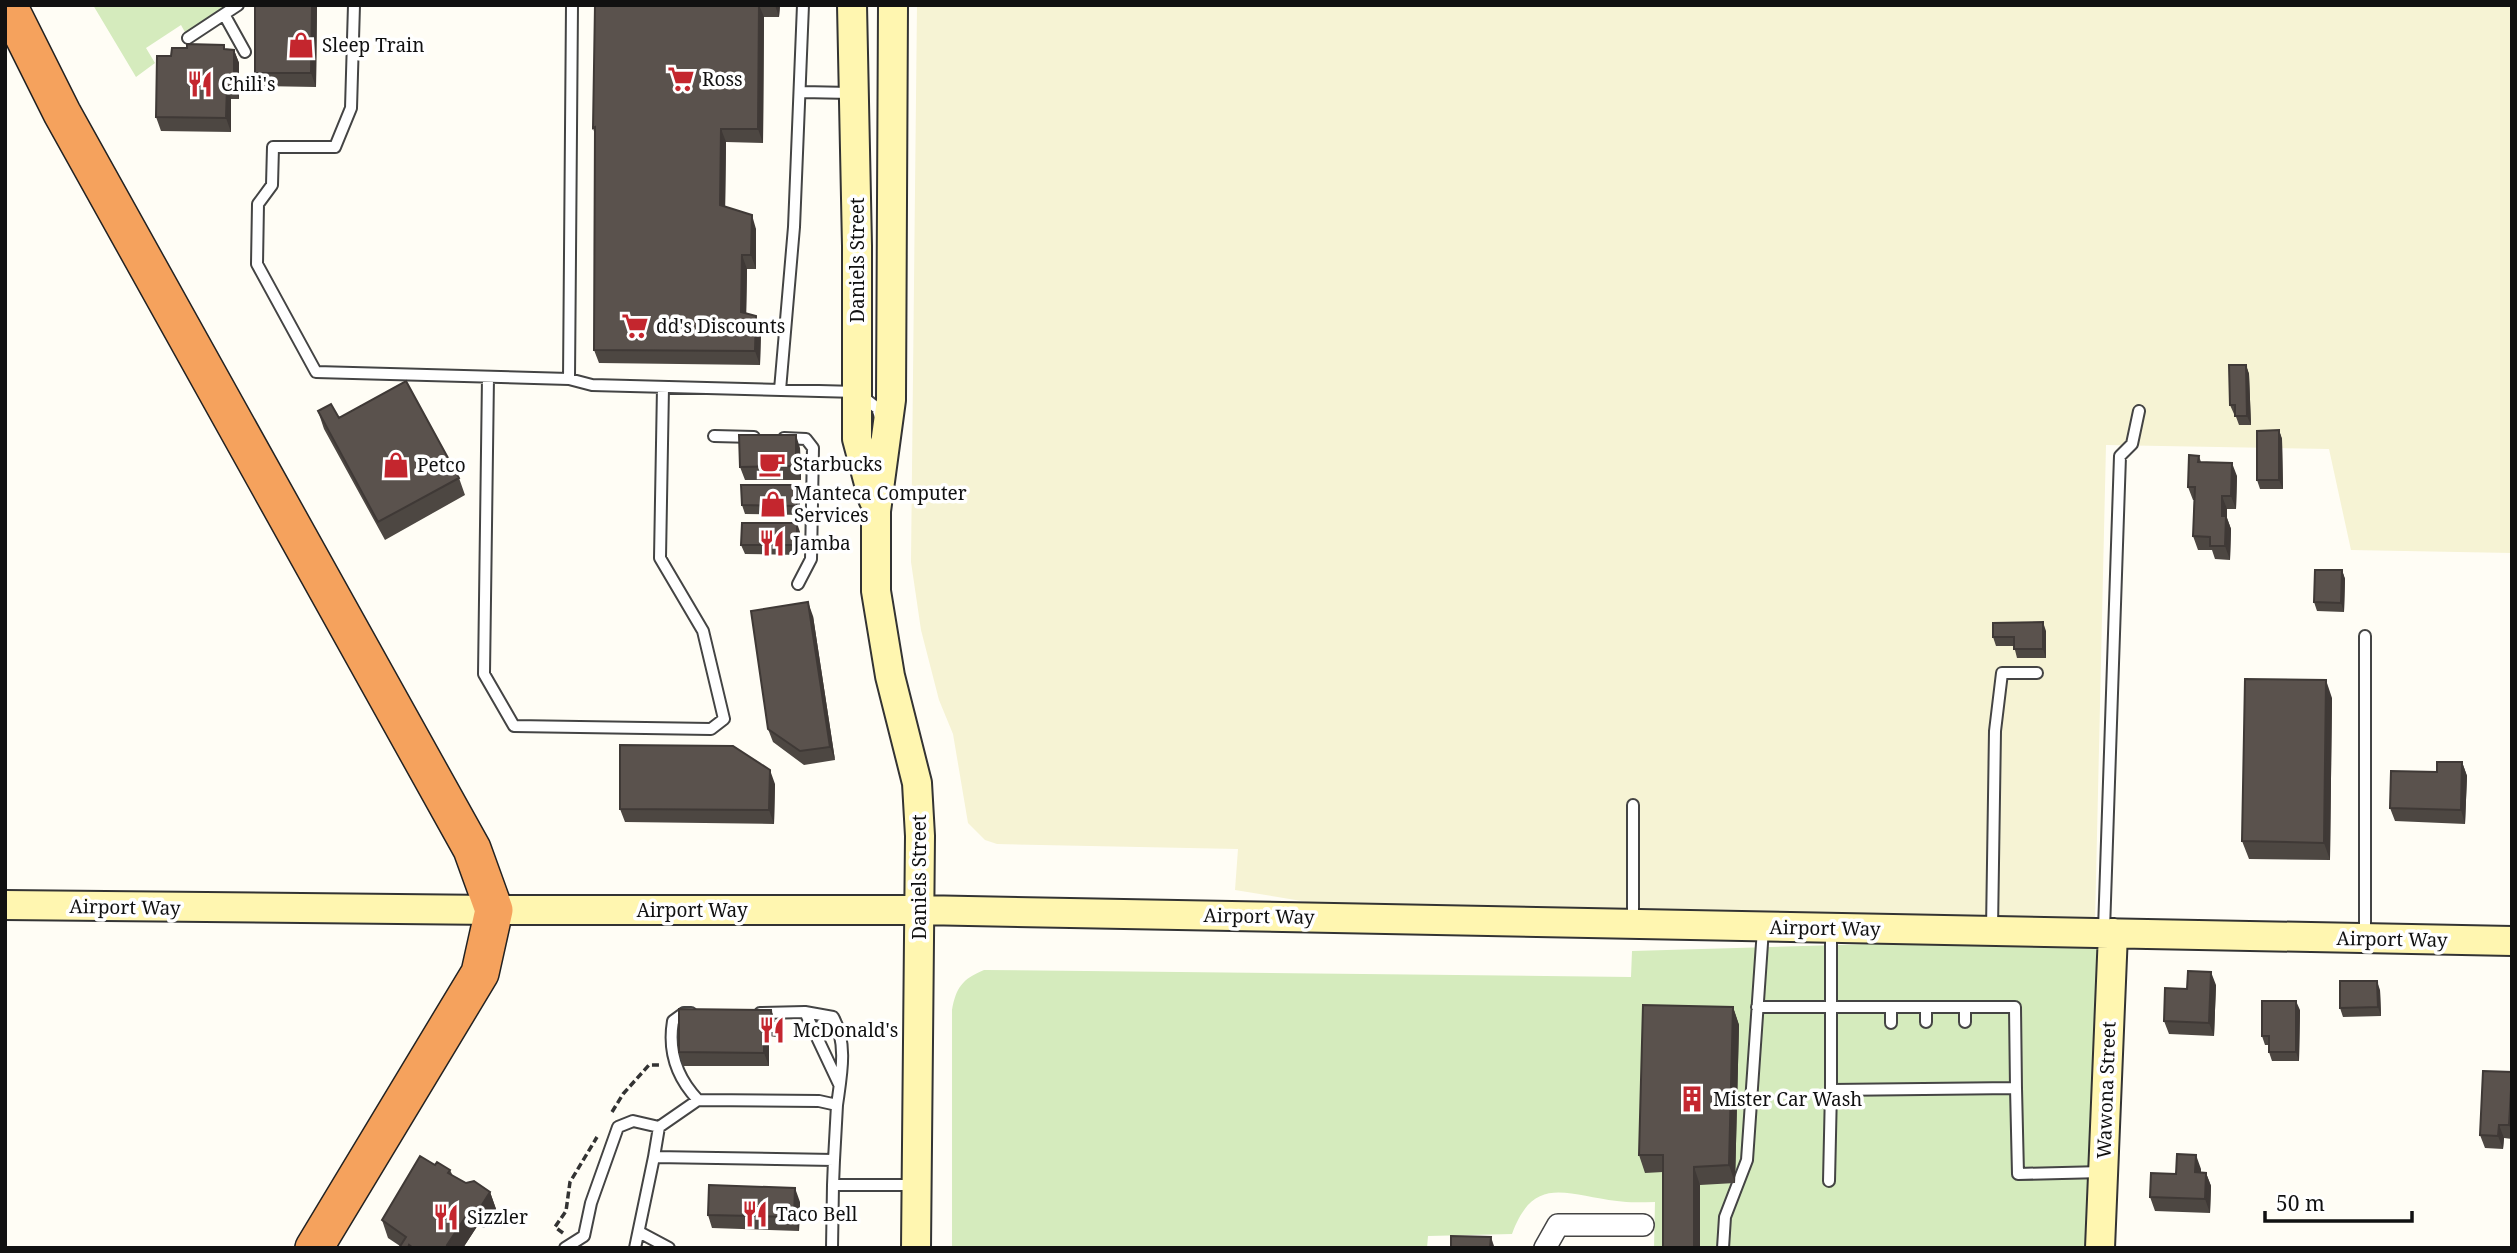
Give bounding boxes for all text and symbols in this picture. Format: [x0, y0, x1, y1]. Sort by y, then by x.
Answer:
shop icon: Sleep Train [286, 30, 316, 60]
place label: Sleep Train [322, 32, 424, 58]
supermarket icon: Ross [666, 64, 696, 94]
place label: Ross [702, 66, 743, 92]
restaurant icon: Chili's [185, 69, 215, 99]
place label: Chili's [221, 71, 276, 97]
street label: Daniels Street [844, 197, 870, 323]
supermarket icon: dd's Discounts [620, 311, 650, 341]
place label: dd's Discounts [656, 313, 785, 339]
cafe icon: Starbucks [757, 449, 787, 479]
shop icon: Petco [381, 450, 411, 480]
place label: Starbucks [793, 451, 882, 477]
place label: Petco [417, 452, 466, 478]
place label: Manteca Computer Services [794, 480, 967, 528]
shop icon: Manteca Computer Services [758, 489, 788, 519]
restaurant icon: Jamba [757, 528, 787, 558]
place label: Jamba [792, 530, 851, 556]
street label: Daniels Street [906, 814, 932, 940]
street label: Airport Way [69, 893, 181, 921]
street label: Airport Way [636, 897, 748, 923]
street label: Airport Way [1203, 902, 1315, 930]
street label: Airport Way [1769, 914, 1881, 942]
street label: Airport Way [2336, 925, 2448, 953]
restaurant icon: McDonald's [757, 1015, 787, 1045]
place label: McDonald's [793, 1017, 898, 1043]
street label: Wawona Street [2091, 1021, 2121, 1159]
building icon: Mister Car Wash [1677, 1084, 1707, 1114]
place label: Mister Car Wash [1713, 1086, 1862, 1112]
scale bar [2265, 1180, 2412, 1224]
text: 50 m [2276, 1189, 2325, 1217]
restaurant icon: Taco Bell [740, 1199, 770, 1229]
place label: Taco Bell [776, 1201, 858, 1227]
restaurant icon: Sizzler [431, 1202, 461, 1232]
place label: Sizzler [467, 1204, 528, 1230]

